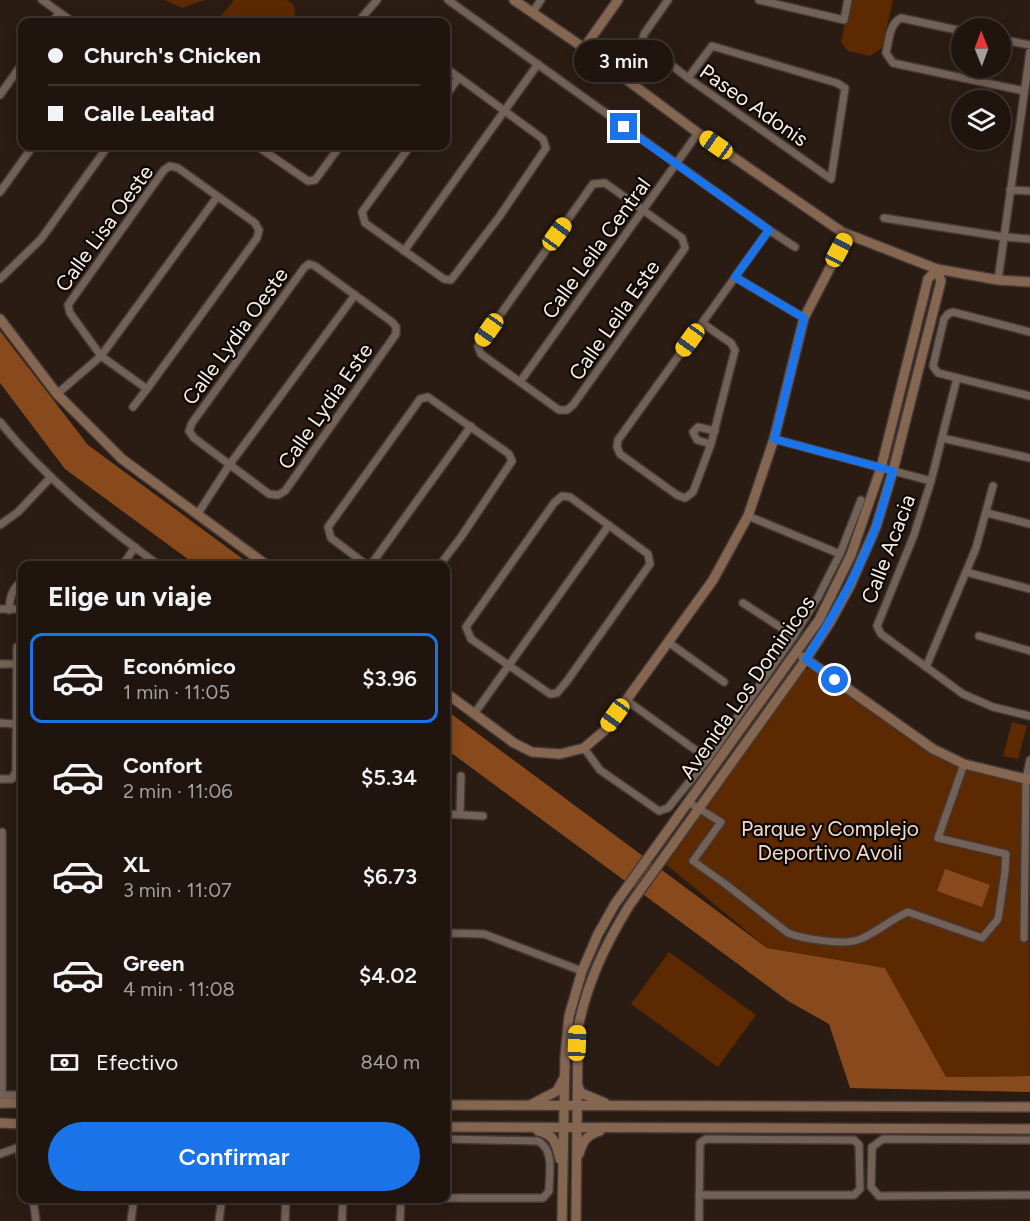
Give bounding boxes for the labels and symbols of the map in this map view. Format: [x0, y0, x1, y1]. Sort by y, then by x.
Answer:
north arrow [951, 18, 1011, 78]
callout: 3 min [574, 40, 674, 82]
street label: Paseo Adonis [695, 59, 813, 151]
route end [610, 113, 637, 140]
car [696, 127, 736, 163]
street label: Calle Lisa Oeste [50, 160, 158, 296]
street label: Calle Leila Central [536, 173, 656, 323]
car [539, 214, 575, 254]
car [823, 230, 855, 270]
street label: Calle Leila Este [563, 255, 665, 385]
street label: Calle Lydia Oeste [177, 263, 293, 409]
car [471, 310, 507, 350]
car [672, 320, 708, 360]
street label: Calle Lydia Este [272, 338, 378, 474]
street label: Calle Acacia [856, 491, 920, 607]
street label: Avenida Los Dominicos [674, 590, 820, 784]
route start [821, 666, 848, 693]
car [597, 695, 633, 735]
park label: Parque y Complejo Deportivo Avoli [741, 816, 919, 865]
car [567, 1025, 587, 1061]

